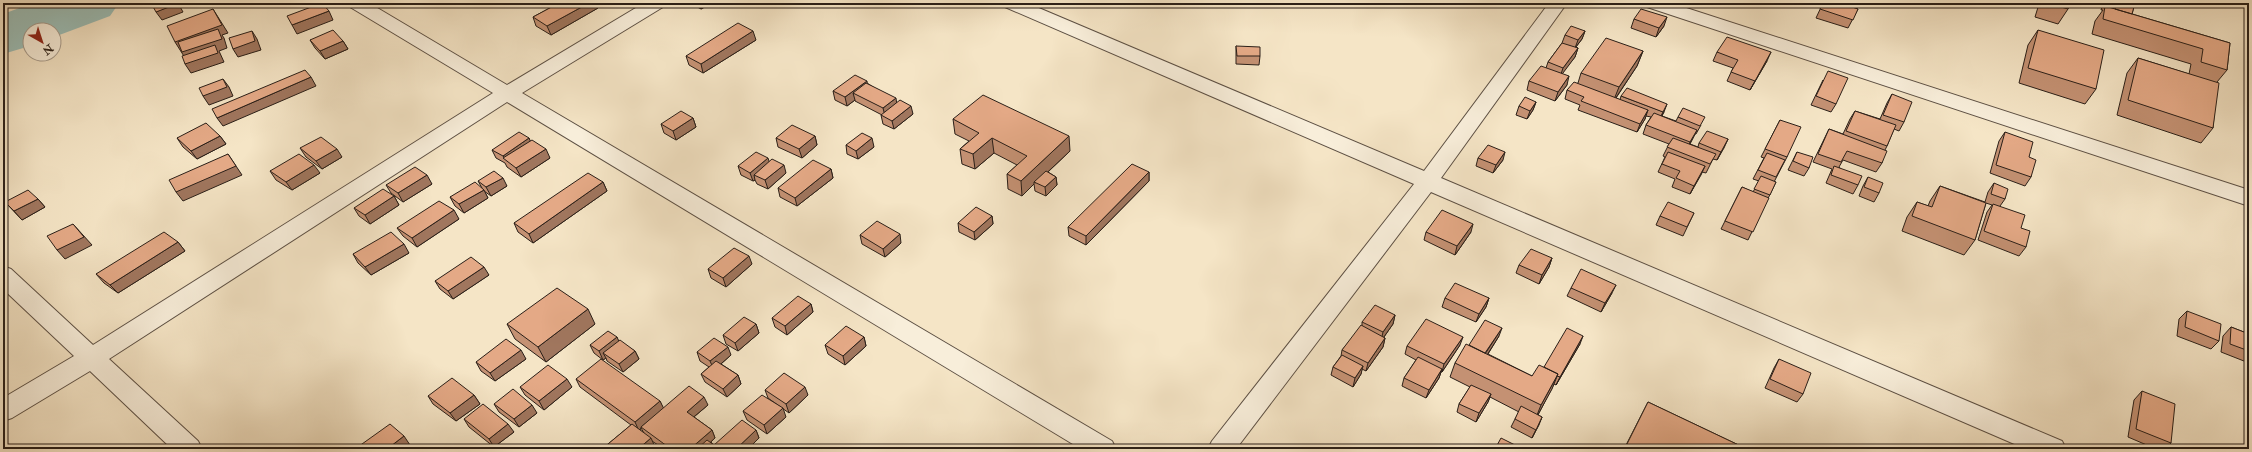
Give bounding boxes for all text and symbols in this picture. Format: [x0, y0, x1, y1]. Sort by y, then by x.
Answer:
north arrow [22, 22, 62, 62]
text: N [39, 41, 57, 58]

